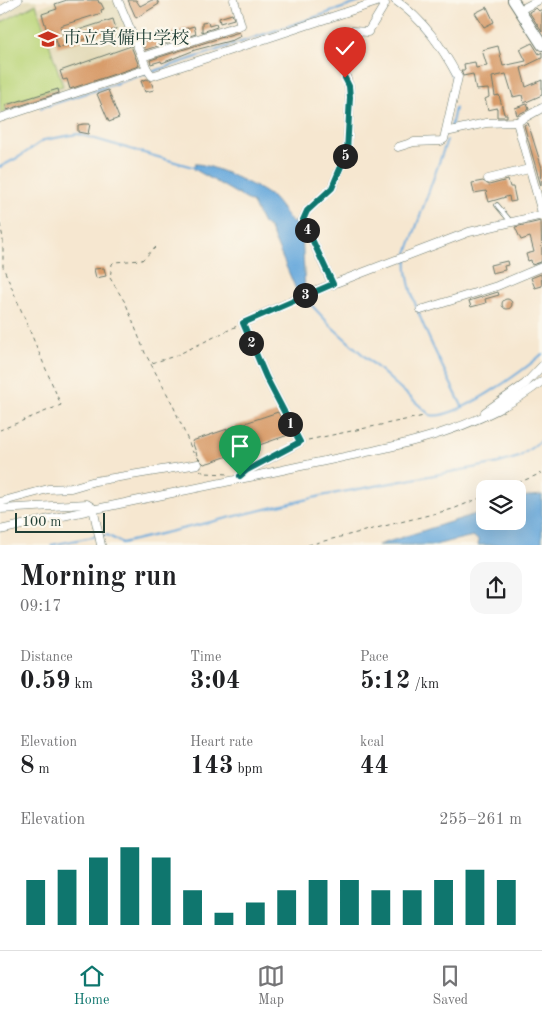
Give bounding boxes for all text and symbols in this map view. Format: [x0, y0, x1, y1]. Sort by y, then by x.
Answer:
pin [324, 27, 366, 78]
school or university icon: 市立真備中学校 [37, 28, 59, 50]
place label: 市立真備中学校 [63, 28, 189, 48]
icon: check [331, 34, 359, 62]
pin: 5 [332, 144, 358, 168]
text: 5 [341, 149, 350, 163]
pin: 4 [294, 218, 320, 242]
text: 4 [303, 223, 312, 237]
pin: 3 [292, 282, 318, 308]
text: 3 [301, 288, 310, 302]
pin: 2 [238, 330, 264, 356]
text: 2 [247, 336, 256, 350]
pin: 1 [278, 412, 302, 436]
text: 1 [286, 417, 295, 431]
pin [219, 425, 261, 476]
icon: arrive [226, 432, 254, 460]
map controls [476, 480, 526, 530]
button: layers [476, 480, 526, 530]
scale bar [15, 510, 105, 533]
text: 100 m [22, 515, 61, 529]
button: share [470, 562, 522, 614]
text: Morning run [20, 564, 177, 592]
text: 09:17 [20, 599, 62, 615]
text: Distance [20, 650, 73, 664]
text: Time [190, 650, 221, 664]
text: Pace [360, 650, 388, 664]
text: 0.59 [20, 669, 71, 694]
text: 3:04 [190, 669, 241, 694]
text: 5:12 [360, 669, 411, 694]
text: km [71, 677, 93, 691]
text: /km [411, 677, 439, 691]
text: Elevation [20, 735, 77, 749]
text: Heart rate [190, 735, 253, 749]
text: kcal [360, 735, 384, 749]
text: 8 [20, 754, 35, 779]
text: 143 [190, 754, 234, 779]
text: 44 [360, 754, 389, 779]
text: m [35, 762, 50, 776]
text: bpm [234, 762, 263, 776]
text: Elevation [20, 812, 85, 828]
text: 255–261 m [439, 812, 522, 828]
tab: Home [74, 962, 109, 1009]
tab: Map [257, 962, 285, 1009]
tab: Saved [433, 962, 468, 1009]

